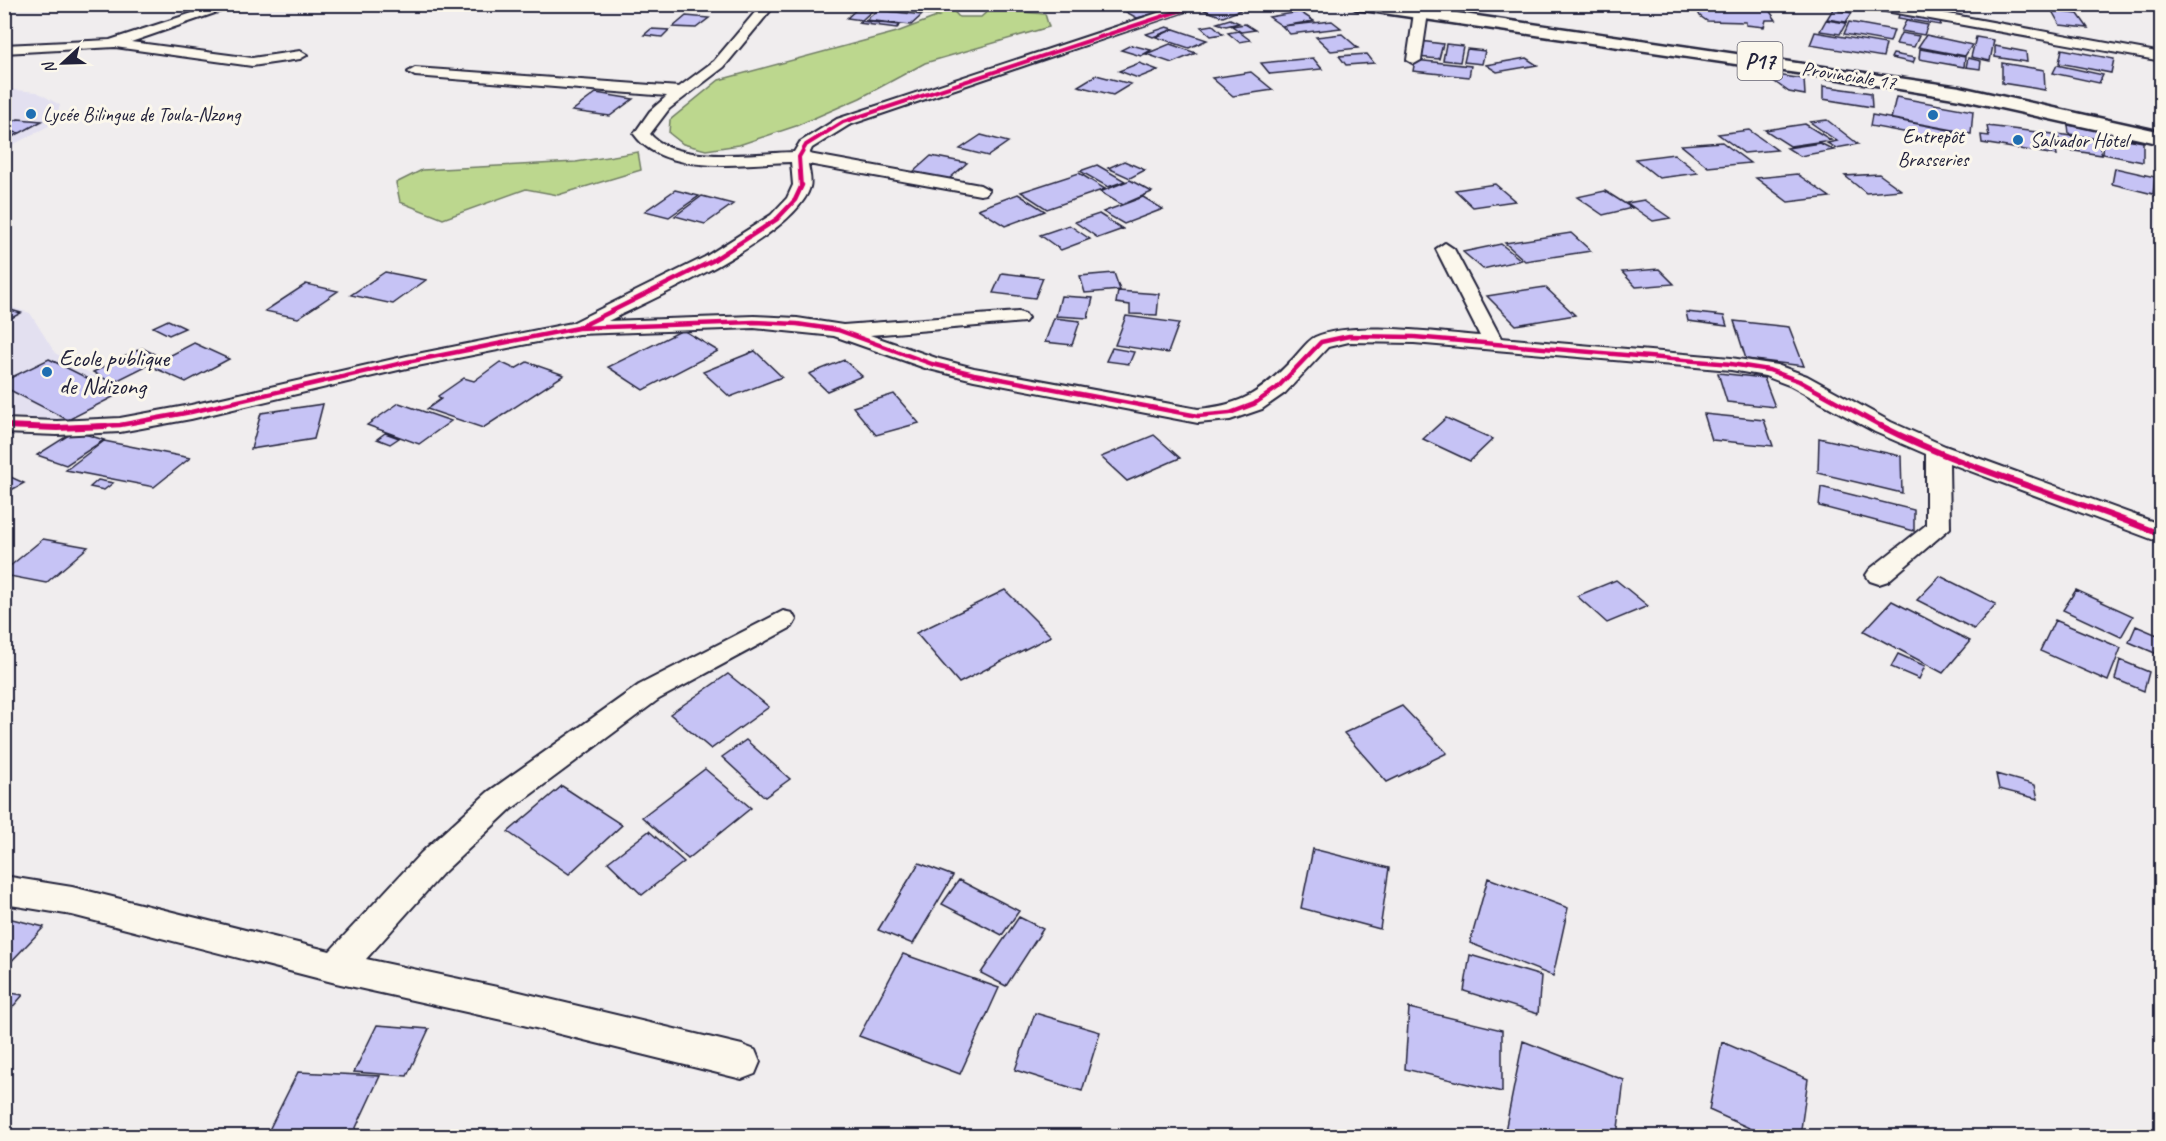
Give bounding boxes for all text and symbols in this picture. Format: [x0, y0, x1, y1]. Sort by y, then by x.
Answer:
north arrow [33, 33, 93, 93]
road number: P17 [1738, 42, 1782, 80]
street label: Provinciale 17 [1800, 56, 1899, 95]
text: N [38, 57, 61, 77]
place label: Lycée Bilingue de Toula-Nzong [43, 102, 242, 127]
marker: Lycée Bilingue de Toula-Nzong [24, 107, 38, 121]
marker: Entrepôt Brasseries [1926, 108, 1940, 122]
place label: Entrepôt Brasseries [1898, 124, 1970, 172]
place label: Salvador Hotel [2030, 128, 2132, 153]
marker: Salvador Hotel [2011, 133, 2025, 147]
place label: Ecole publique de Ndizong [59, 343, 171, 401]
marker: Ecole publique de Ndizong [40, 365, 54, 379]

